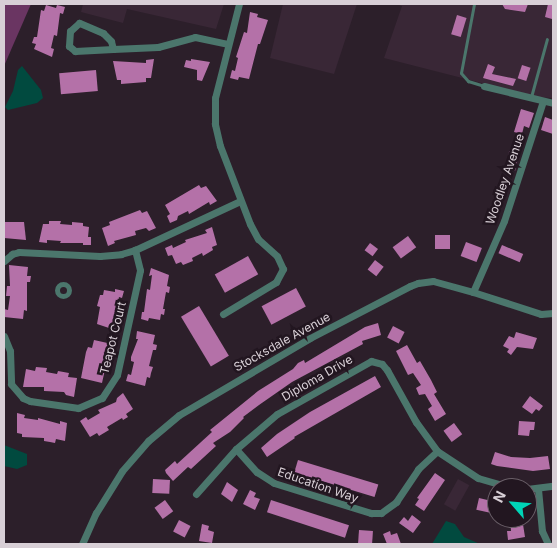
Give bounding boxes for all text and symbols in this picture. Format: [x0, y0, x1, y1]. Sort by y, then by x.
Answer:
street label: Woodley Avenue [483, 132, 527, 226]
street label: Teapot Court [97, 300, 129, 376]
street label: Stocksdale Avenue [231, 310, 333, 374]
street label: Diploma Drive [279, 352, 355, 404]
street label: Education Way [276, 464, 360, 506]
north arrow [487, 478, 537, 528]
text: N [489, 488, 509, 505]

